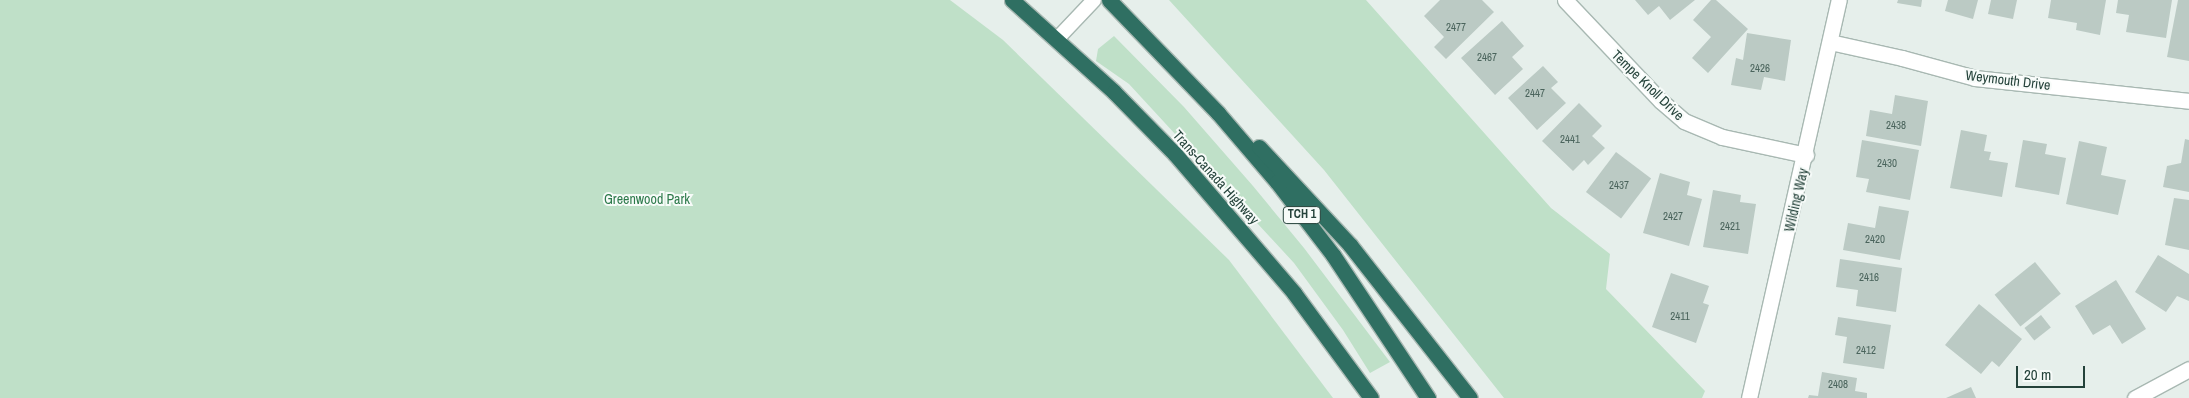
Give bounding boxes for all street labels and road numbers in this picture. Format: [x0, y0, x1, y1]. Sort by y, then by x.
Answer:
street label: Tempe Knoll Drive [1608, 46, 1688, 124]
street label: Weymouth Drive [1965, 66, 2051, 94]
street label: Trans-Canada Highway [1169, 126, 1263, 228]
street label: Wilding Way [1781, 167, 1811, 233]
road number: TCH 1 [1282, 206, 1322, 224]

